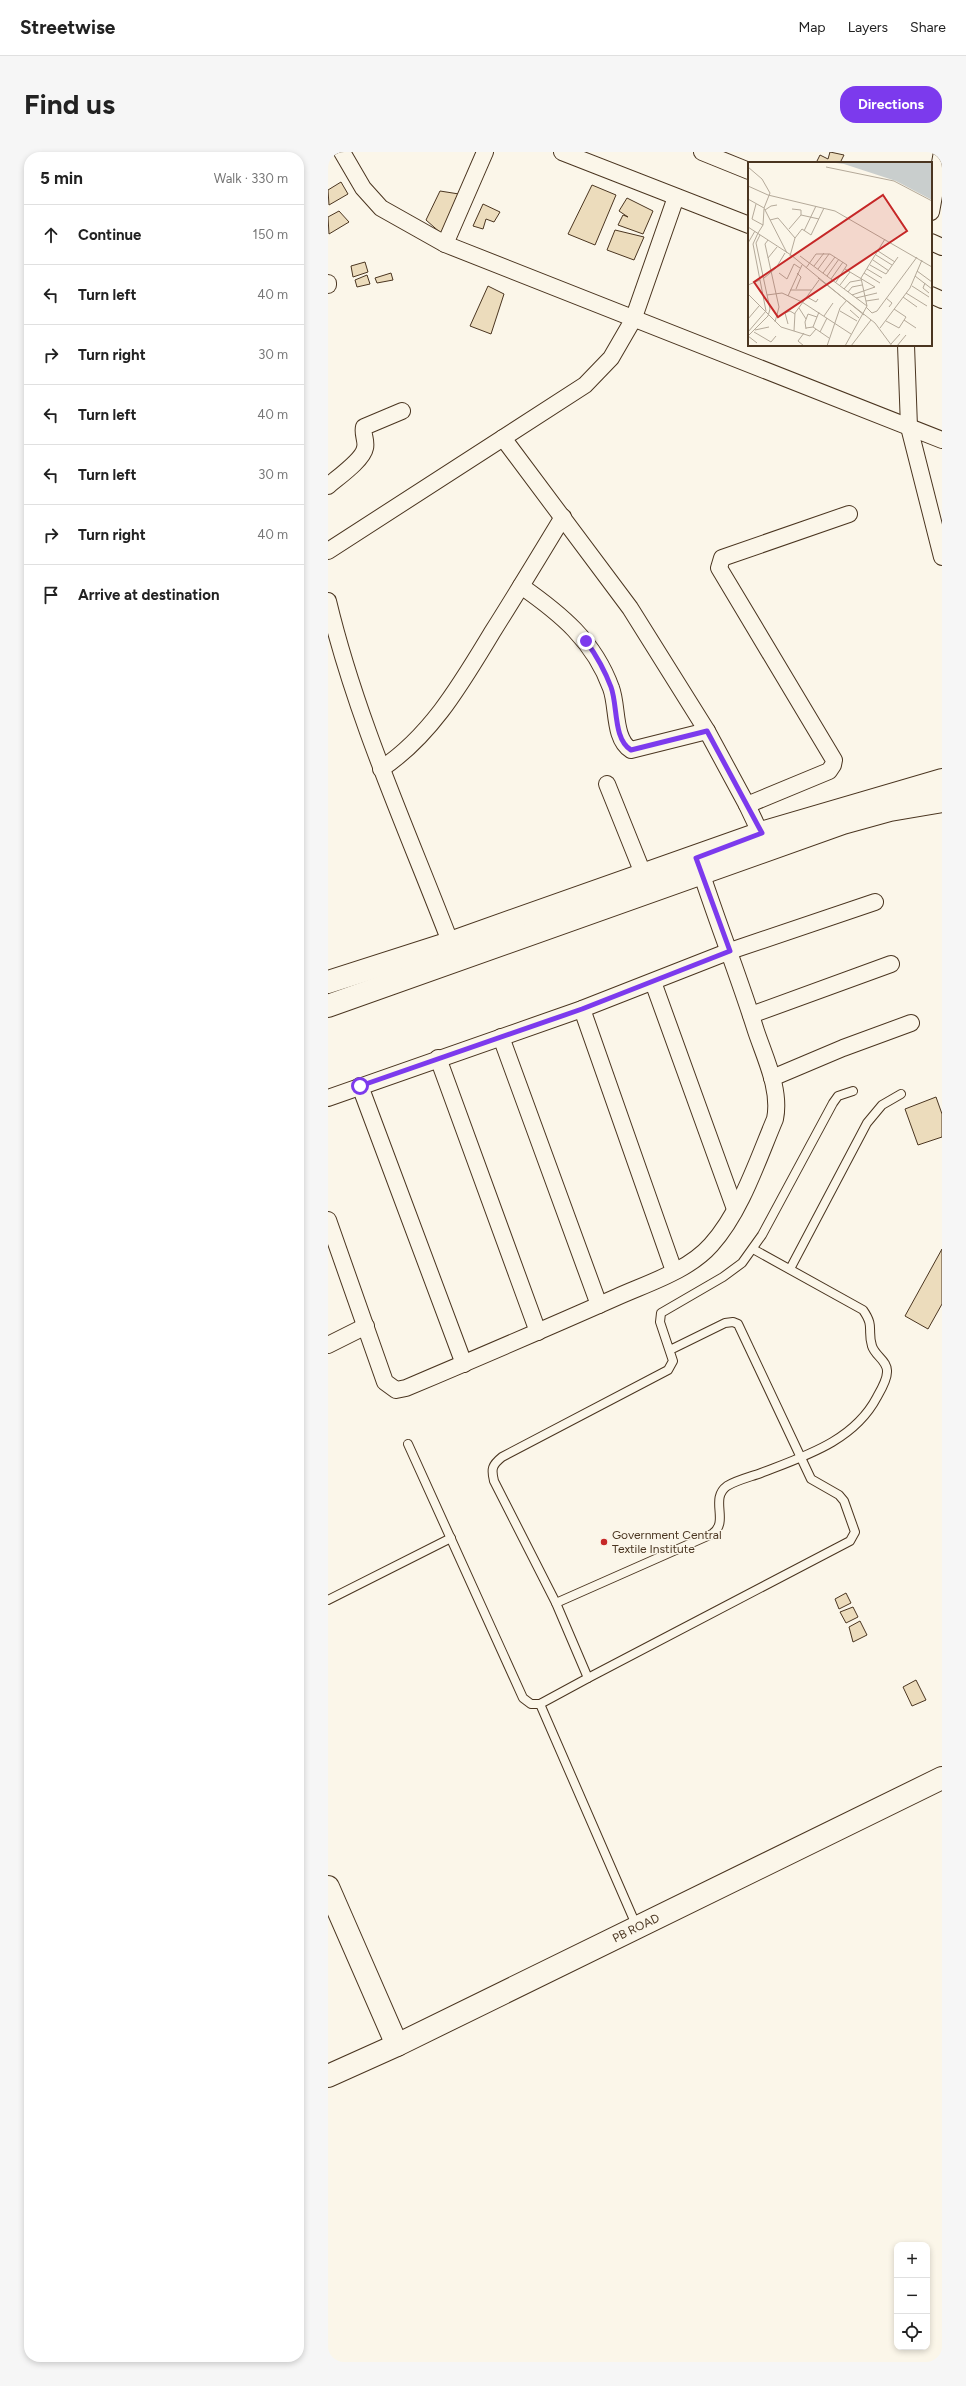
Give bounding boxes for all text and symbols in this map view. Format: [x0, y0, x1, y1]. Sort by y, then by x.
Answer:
text: Streetwise [20, 16, 115, 39]
text: Map [798, 19, 826, 36]
text: Layers [848, 19, 888, 36]
text: Share [910, 19, 946, 36]
button: Directions [840, 86, 942, 123]
text: Find us [24, 87, 115, 121]
inset map [748, 162, 932, 346]
text: 5 min [40, 168, 83, 188]
text: Walk · 330 m [214, 171, 288, 186]
icon: ahead [40, 224, 62, 246]
text: Continue [78, 226, 141, 244]
text: 150 m [253, 227, 288, 242]
icon: left [40, 284, 62, 306]
text: Turn left [78, 286, 136, 304]
text: 40 m [257, 287, 288, 302]
icon: right [40, 344, 62, 366]
text: Turn right [78, 346, 146, 364]
text: 30 m [258, 347, 288, 362]
icon: left [40, 404, 62, 426]
text: Turn left [78, 406, 136, 424]
text: 40 m [257, 407, 288, 422]
icon: left [40, 464, 62, 486]
text: Turn left [78, 466, 136, 484]
text: 30 m [258, 467, 288, 482]
icon: right [40, 524, 62, 546]
text: Turn right [78, 526, 146, 544]
text: 40 m [257, 527, 288, 542]
icon: arrive [40, 584, 62, 606]
text: Arrive at destination [78, 586, 219, 604]
route end [577, 632, 595, 650]
route start [351, 1077, 369, 1095]
place label: Government Central Textile Institute [612, 1528, 722, 1556]
marker: Government Central Textile Institute [599, 1537, 609, 1547]
street label: PB ROAD [610, 1911, 662, 1945]
map controls [894, 2242, 930, 2350]
button: + [894, 2242, 930, 2278]
button: − [894, 2278, 930, 2314]
button: locate [894, 2314, 930, 2350]

